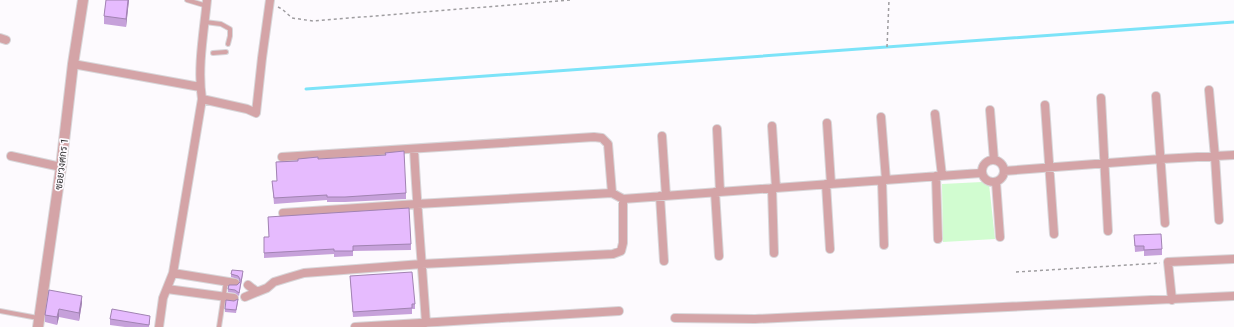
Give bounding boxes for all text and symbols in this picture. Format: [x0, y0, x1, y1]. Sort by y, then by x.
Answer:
street label: ซอยวงศกร 1 [53, 138, 70, 191]

